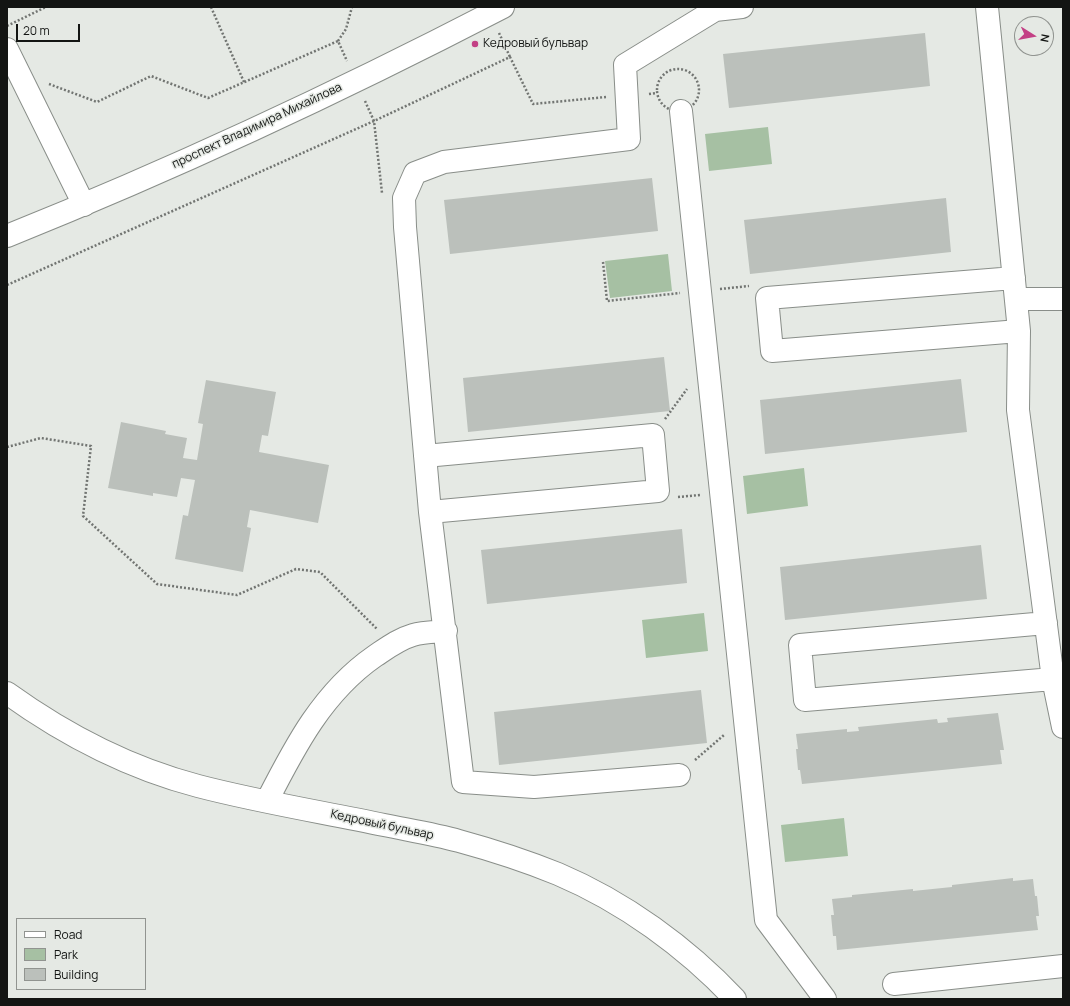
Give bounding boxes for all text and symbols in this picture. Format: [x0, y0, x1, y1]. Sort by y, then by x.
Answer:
scale bar [18, 16, 82, 42]
north arrow [1014, 16, 1054, 56]
text: 20 m [23, 22, 50, 39]
text: N [1037, 33, 1053, 44]
place label: Кедровый бульвар [483, 37, 588, 51]
marker: Кедровый бульвар [470, 39, 480, 49]
street label: проспект Владимира Михайлова [170, 80, 344, 172]
street label: Кедровый бульвар [329, 807, 435, 843]
legend [16, 918, 146, 990]
text: Road [54, 926, 82, 943]
text: Park [54, 946, 78, 963]
text: Building [54, 966, 98, 983]

